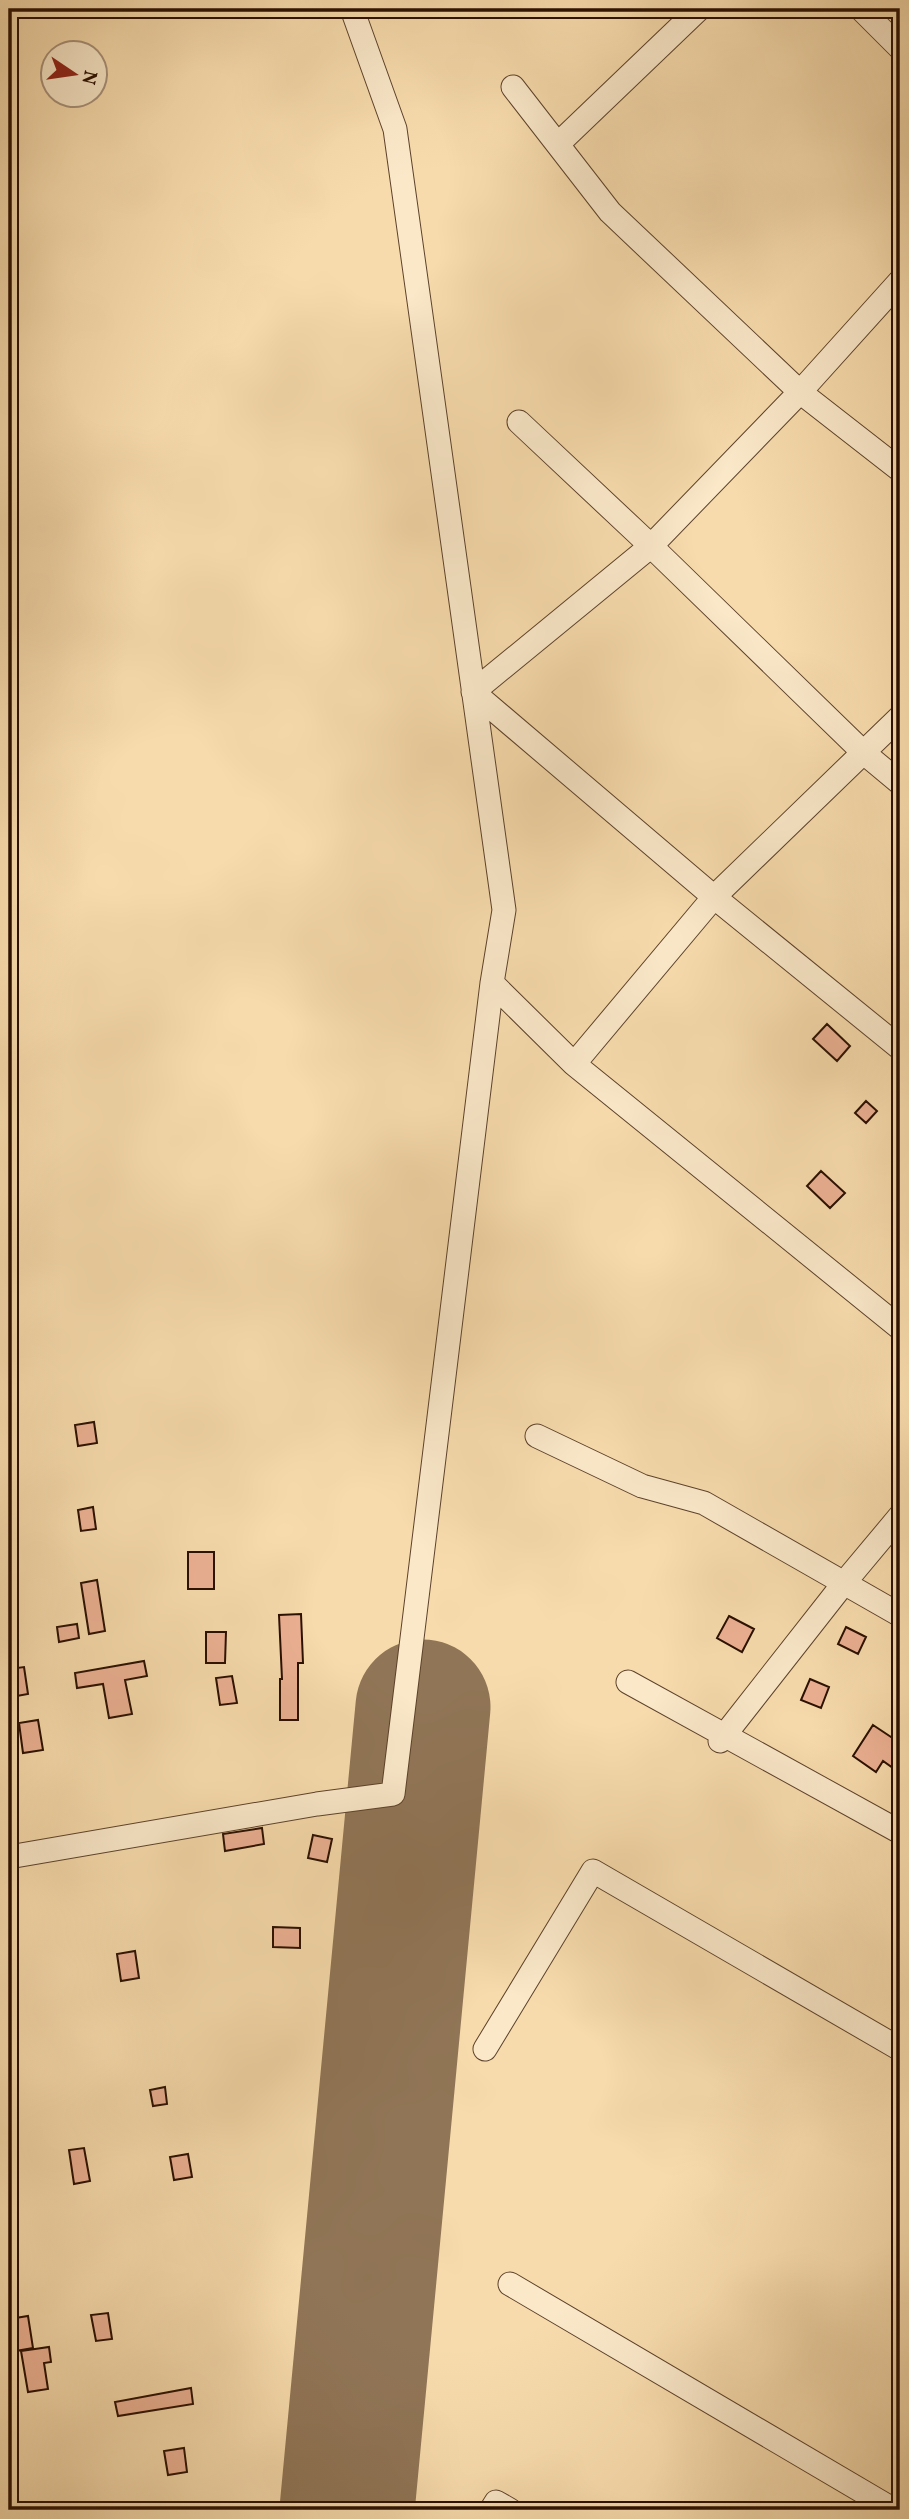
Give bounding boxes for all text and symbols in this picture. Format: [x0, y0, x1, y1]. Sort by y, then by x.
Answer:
north arrow [38, 38, 108, 108]
text: N [74, 68, 103, 87]

